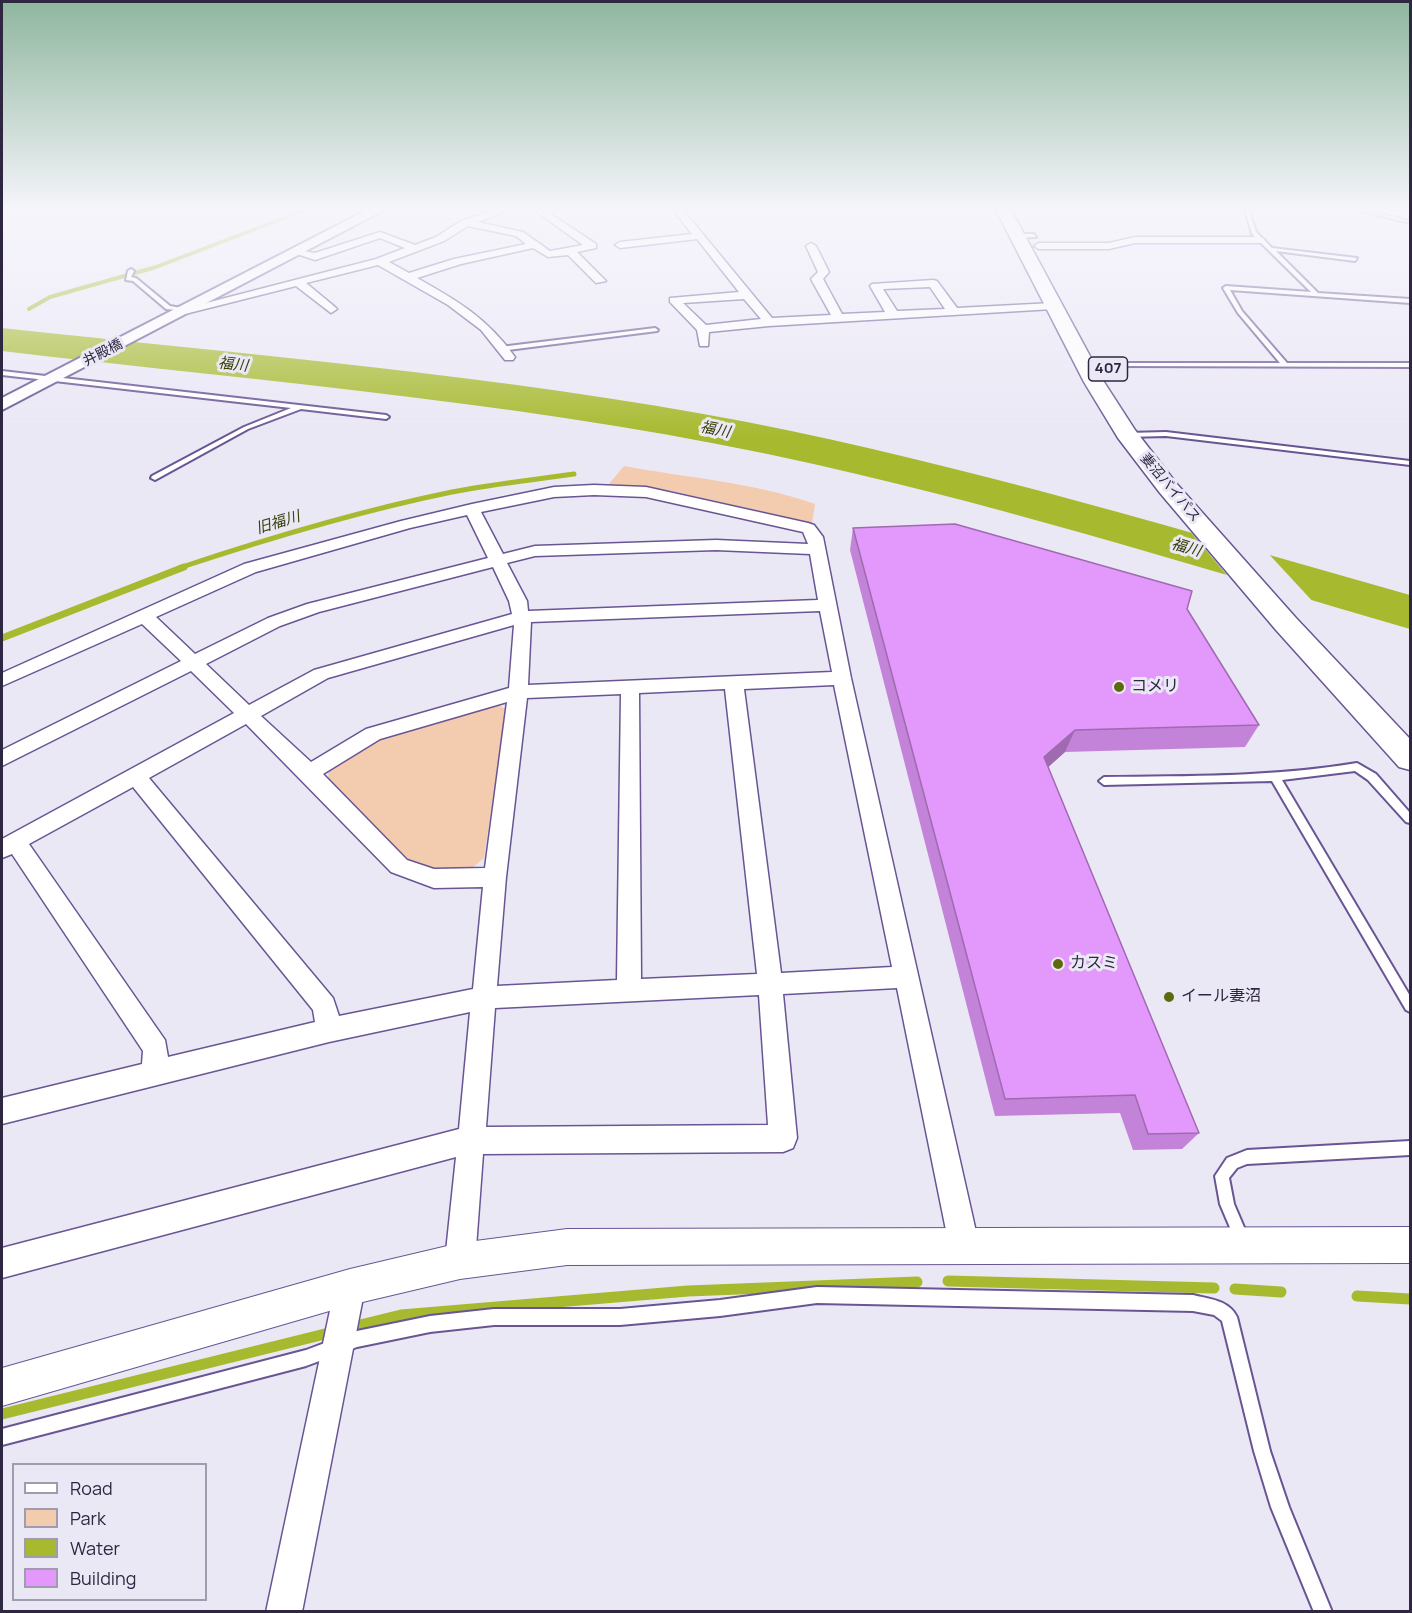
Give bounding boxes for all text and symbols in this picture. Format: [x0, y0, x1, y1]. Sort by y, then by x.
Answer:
street label: 井殿橋 [80, 336, 126, 370]
water label: 福川 [217, 354, 249, 376]
road number: 407 [1088, 357, 1128, 381]
water label: 福川 [699, 418, 731, 442]
street label: 妻沼バイパス [1137, 450, 1203, 526]
water label: 旧福川 [254, 508, 302, 538]
water label: 福川 [1169, 535, 1203, 561]
place label: コメリ [1131, 677, 1179, 697]
marker: コメリ [1112, 680, 1126, 694]
place label: カスミ [1070, 954, 1118, 974]
marker: カスミ [1051, 957, 1065, 971]
place label: イール妻沼 [1181, 987, 1261, 1007]
marker: イール妻沼 [1162, 990, 1176, 1004]
legend [12, 1463, 207, 1601]
text: Road [70, 1476, 113, 1500]
text: Park [70, 1506, 106, 1530]
text: Water [70, 1536, 120, 1560]
text: Building [70, 1566, 136, 1590]

